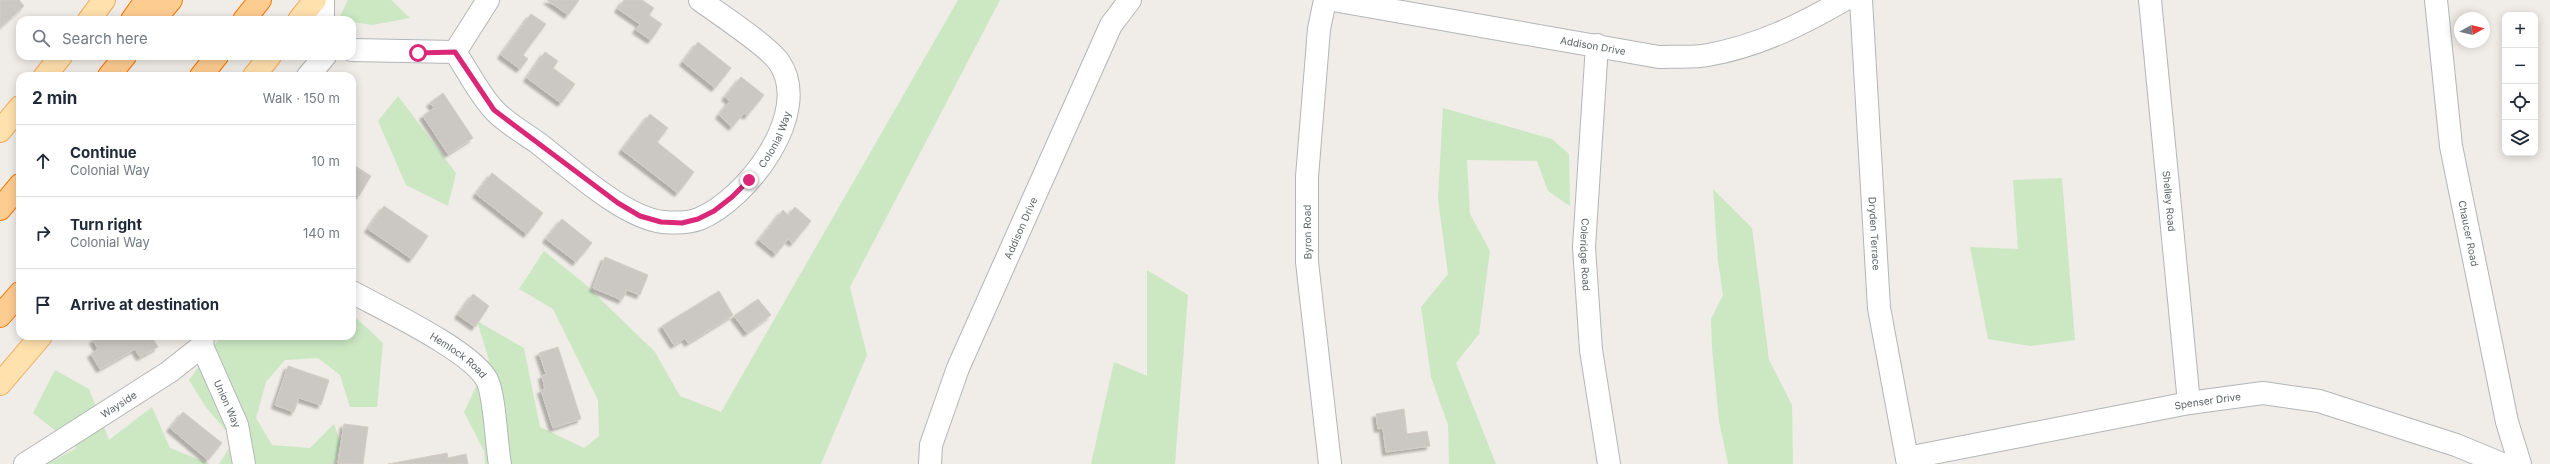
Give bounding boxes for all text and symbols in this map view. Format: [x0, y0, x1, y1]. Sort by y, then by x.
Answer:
north arrow [2454, 12, 2490, 48]
map controls [2502, 12, 2538, 156]
button: + [2502, 12, 2538, 48]
search box [16, 16, 356, 60]
icon: search [30, 27, 52, 49]
text: Search here [62, 29, 148, 48]
street label: Addison Drive [1559, 34, 1627, 57]
route start [409, 44, 427, 62]
button: − [2502, 48, 2538, 84]
button: locate [2502, 84, 2538, 120]
text: 2 min [32, 88, 77, 108]
text: Walk · 150 m [263, 90, 340, 106]
street label: Colonial Way [756, 110, 793, 170]
button: layers [2502, 120, 2538, 156]
text: Continue [70, 143, 137, 162]
icon: ahead [32, 150, 54, 172]
text: 10 m [311, 153, 340, 169]
text: Colonial Way [70, 162, 150, 178]
street label: Shelley Road [2161, 170, 2178, 232]
route end [740, 171, 758, 189]
street label: Addison Drive [1001, 195, 1040, 261]
street label: Dryden Terrace [1867, 196, 1883, 271]
street label: Chaucer Road [2456, 199, 2481, 268]
street label: Byron Road [1301, 205, 1313, 259]
text: Turn right [70, 215, 142, 234]
street label: Coleridge Road [1578, 218, 1593, 291]
icon: right [32, 222, 54, 244]
text: 140 m [303, 225, 340, 241]
text: Colonial Way [70, 234, 150, 250]
icon: arrive [32, 294, 54, 316]
text: Arrive at destination [70, 295, 219, 314]
street label: Hemlock Road [428, 330, 490, 380]
street label: Union Way [212, 378, 243, 430]
street label: Wayside [98, 388, 139, 420]
street label: Spenser Drive [2173, 390, 2242, 412]

